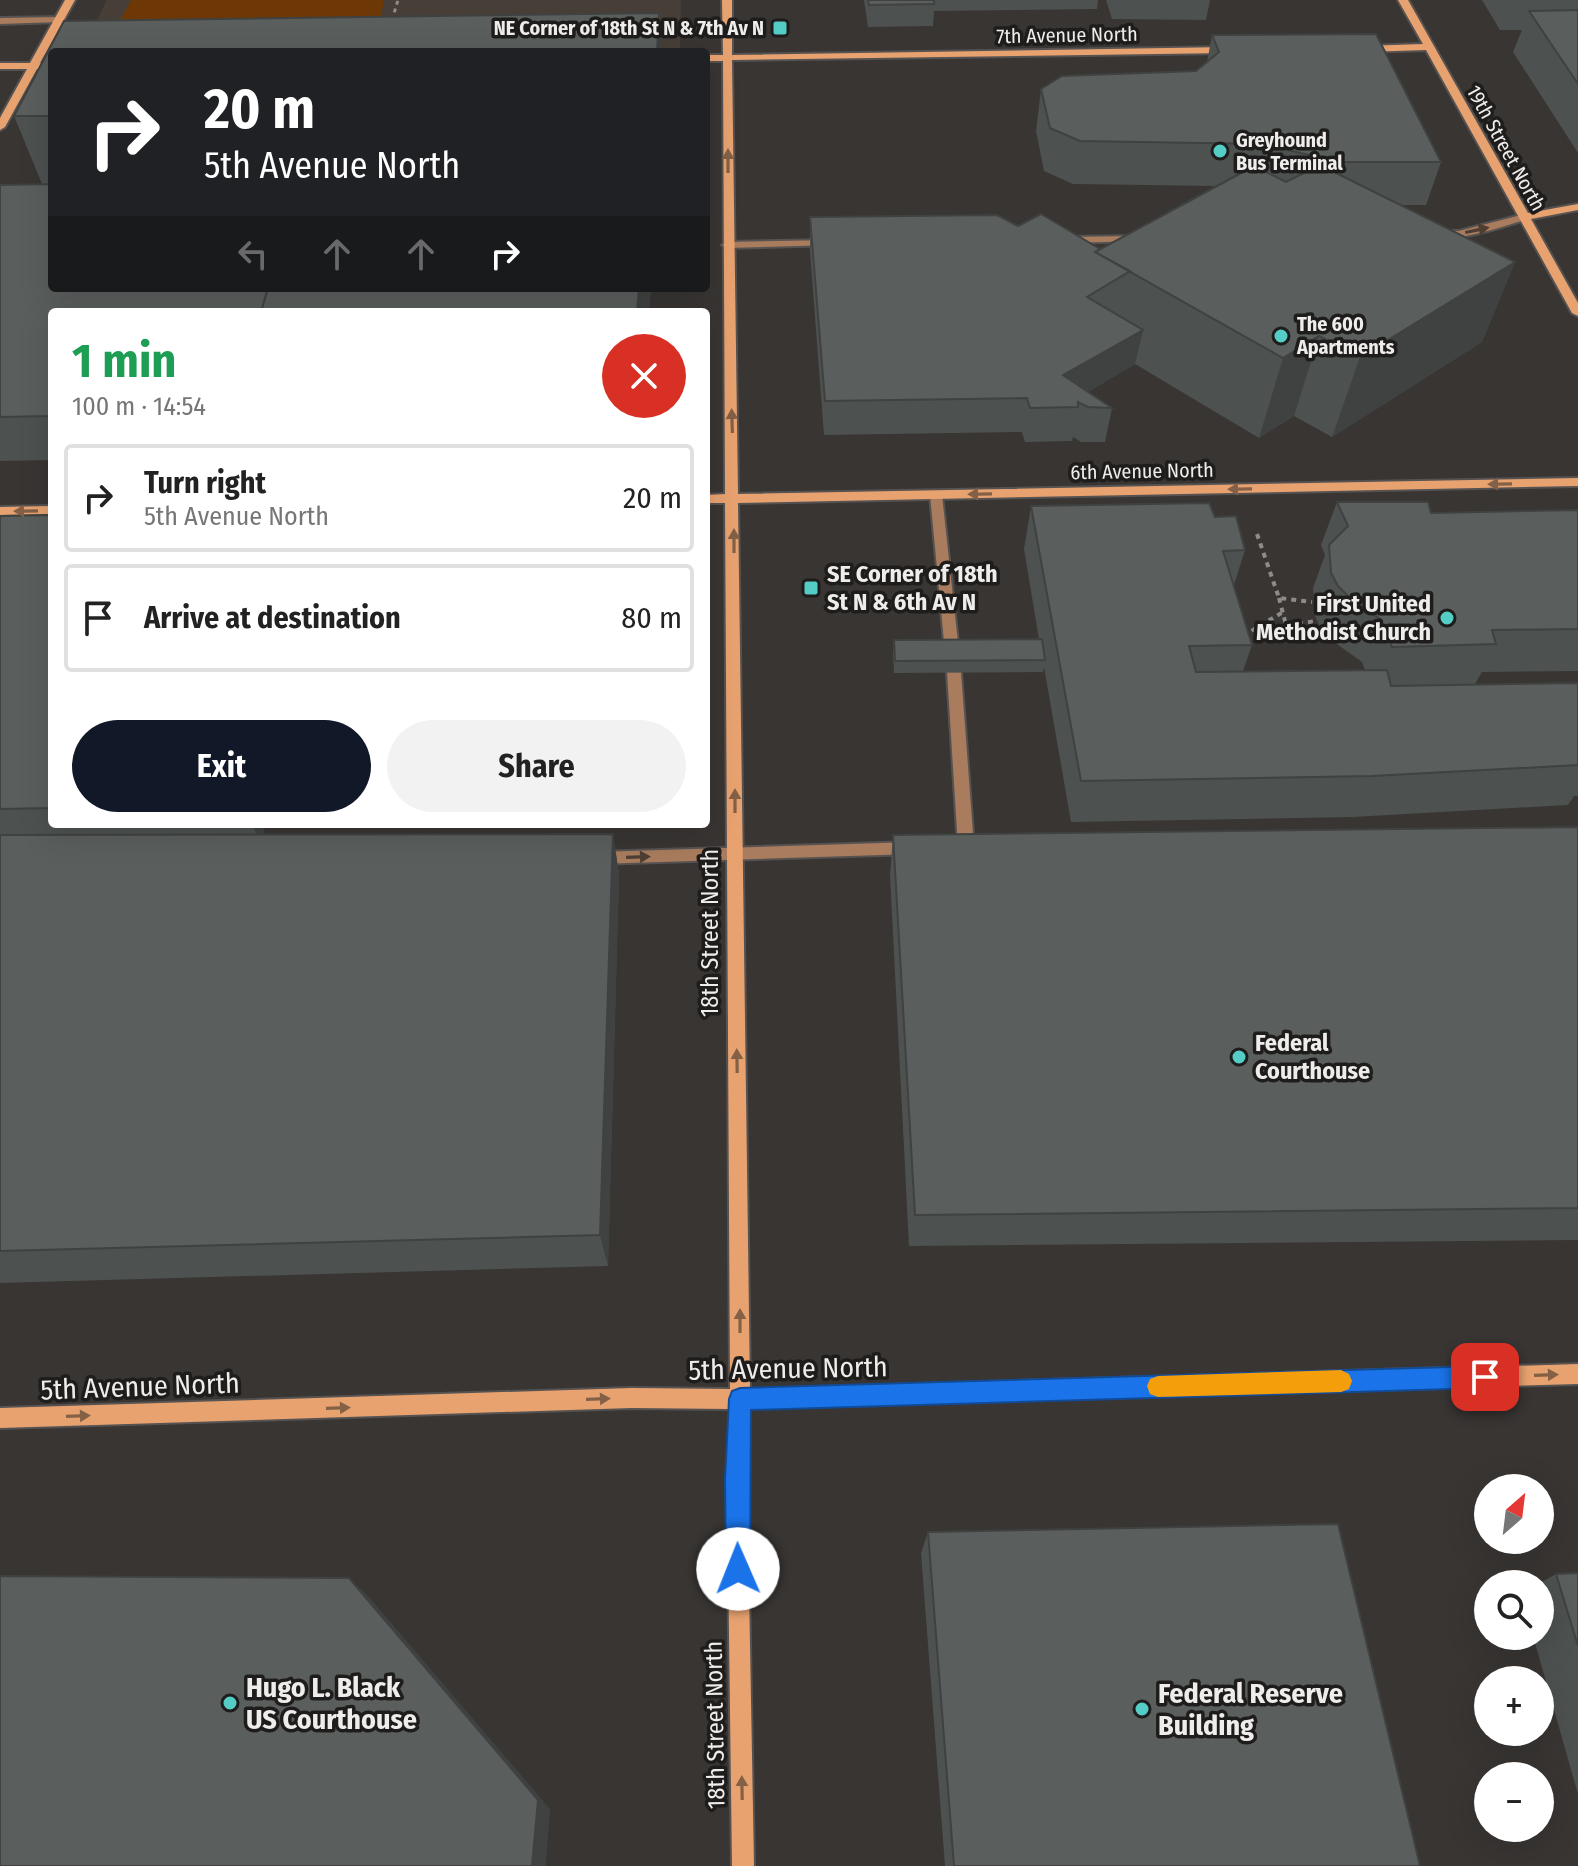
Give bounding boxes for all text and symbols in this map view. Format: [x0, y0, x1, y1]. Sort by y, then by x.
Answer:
place label: NE Corner of 18th St N & 7th Av N [494, 16, 764, 40]
marker: NE Corner of 18th St N & 7th Av N [771, 19, 789, 37]
street label: 7th Avenue North [996, 22, 1138, 48]
text: 20 m [204, 76, 315, 143]
icon: right [72, 80, 176, 184]
street label: 19th Street North [1462, 81, 1550, 215]
place label: Greyhound Bus Terminal [1236, 128, 1343, 175]
marker: Greyhound Bus Terminal [1211, 142, 1229, 160]
text: 5th Avenue North [204, 144, 460, 188]
one-way arrow [722, 148, 734, 173]
one-way arrow [1464, 223, 1489, 236]
icon: left [231, 232, 275, 276]
icon: ahead [315, 232, 359, 276]
icon: ahead [399, 232, 443, 276]
icon: right [483, 232, 527, 276]
place label: The 600 Apartments [1296, 312, 1395, 359]
marker: The 600 Apartments [1272, 327, 1290, 345]
text: 1 min [72, 332, 177, 390]
button: close [602, 334, 686, 418]
text: 100 m · 14:54 [72, 391, 206, 422]
one-way arrow [726, 408, 738, 433]
street label: 6th Avenue North [1070, 458, 1214, 484]
text: Turn right [144, 465, 266, 501]
icon: right [76, 476, 120, 520]
one-way arrow [1487, 477, 1512, 490]
text: 20 m [623, 480, 682, 516]
one-way arrow [1227, 483, 1252, 495]
one-way arrow [967, 488, 992, 500]
text: 5th Avenue North [144, 501, 329, 532]
one-way arrow [13, 505, 38, 517]
one-way arrow [728, 528, 740, 553]
place label: SE Corner of 18th St N & 6th Av N [827, 560, 998, 616]
marker: SE Corner of 18th St N & 6th Av N [802, 579, 820, 597]
place label: First United Methodist Church [1256, 590, 1431, 646]
icon: arrive [76, 596, 120, 640]
text: Arrive at destination [144, 600, 401, 636]
text: 80 m [621, 600, 682, 636]
marker: First United Methodist Church [1438, 609, 1456, 627]
button: Exit [72, 720, 371, 812]
button: Share [387, 720, 686, 812]
one-way arrow [729, 788, 741, 813]
street label: 18th Street North [696, 849, 724, 1017]
one-way arrow [626, 850, 651, 863]
place label: Federal Courthouse [1255, 1029, 1370, 1085]
one-way arrow [731, 1048, 743, 1073]
marker: Federal Courthouse [1230, 1048, 1248, 1066]
one-way arrow [733, 1308, 746, 1333]
pin [1451, 1343, 1519, 1411]
street label: 5th Avenue North [688, 1350, 888, 1387]
icon: arrive [1463, 1355, 1507, 1399]
street label: 5th Avenue North [40, 1367, 240, 1406]
one-way arrow [1534, 1369, 1559, 1382]
one-way arrow [586, 1393, 611, 1406]
one-way arrow [326, 1401, 351, 1414]
one-way arrow [66, 1410, 91, 1422]
north arrow [1474, 1474, 1554, 1554]
map controls [1474, 1474, 1554, 1842]
position arrow [696, 1527, 780, 1611]
button: search [1474, 1570, 1554, 1650]
street label: 18th Street North [700, 1641, 730, 1809]
button: + [1474, 1666, 1554, 1746]
place label: Hugo L. Black US Courthouse [246, 1671, 417, 1736]
place label: Federal Reserve Building [1158, 1677, 1343, 1742]
marker: Hugo L. Black US Courthouse [221, 1694, 239, 1712]
marker: Federal Reserve Building [1133, 1700, 1151, 1718]
button: − [1474, 1762, 1554, 1842]
one-way arrow [735, 1775, 748, 1800]

